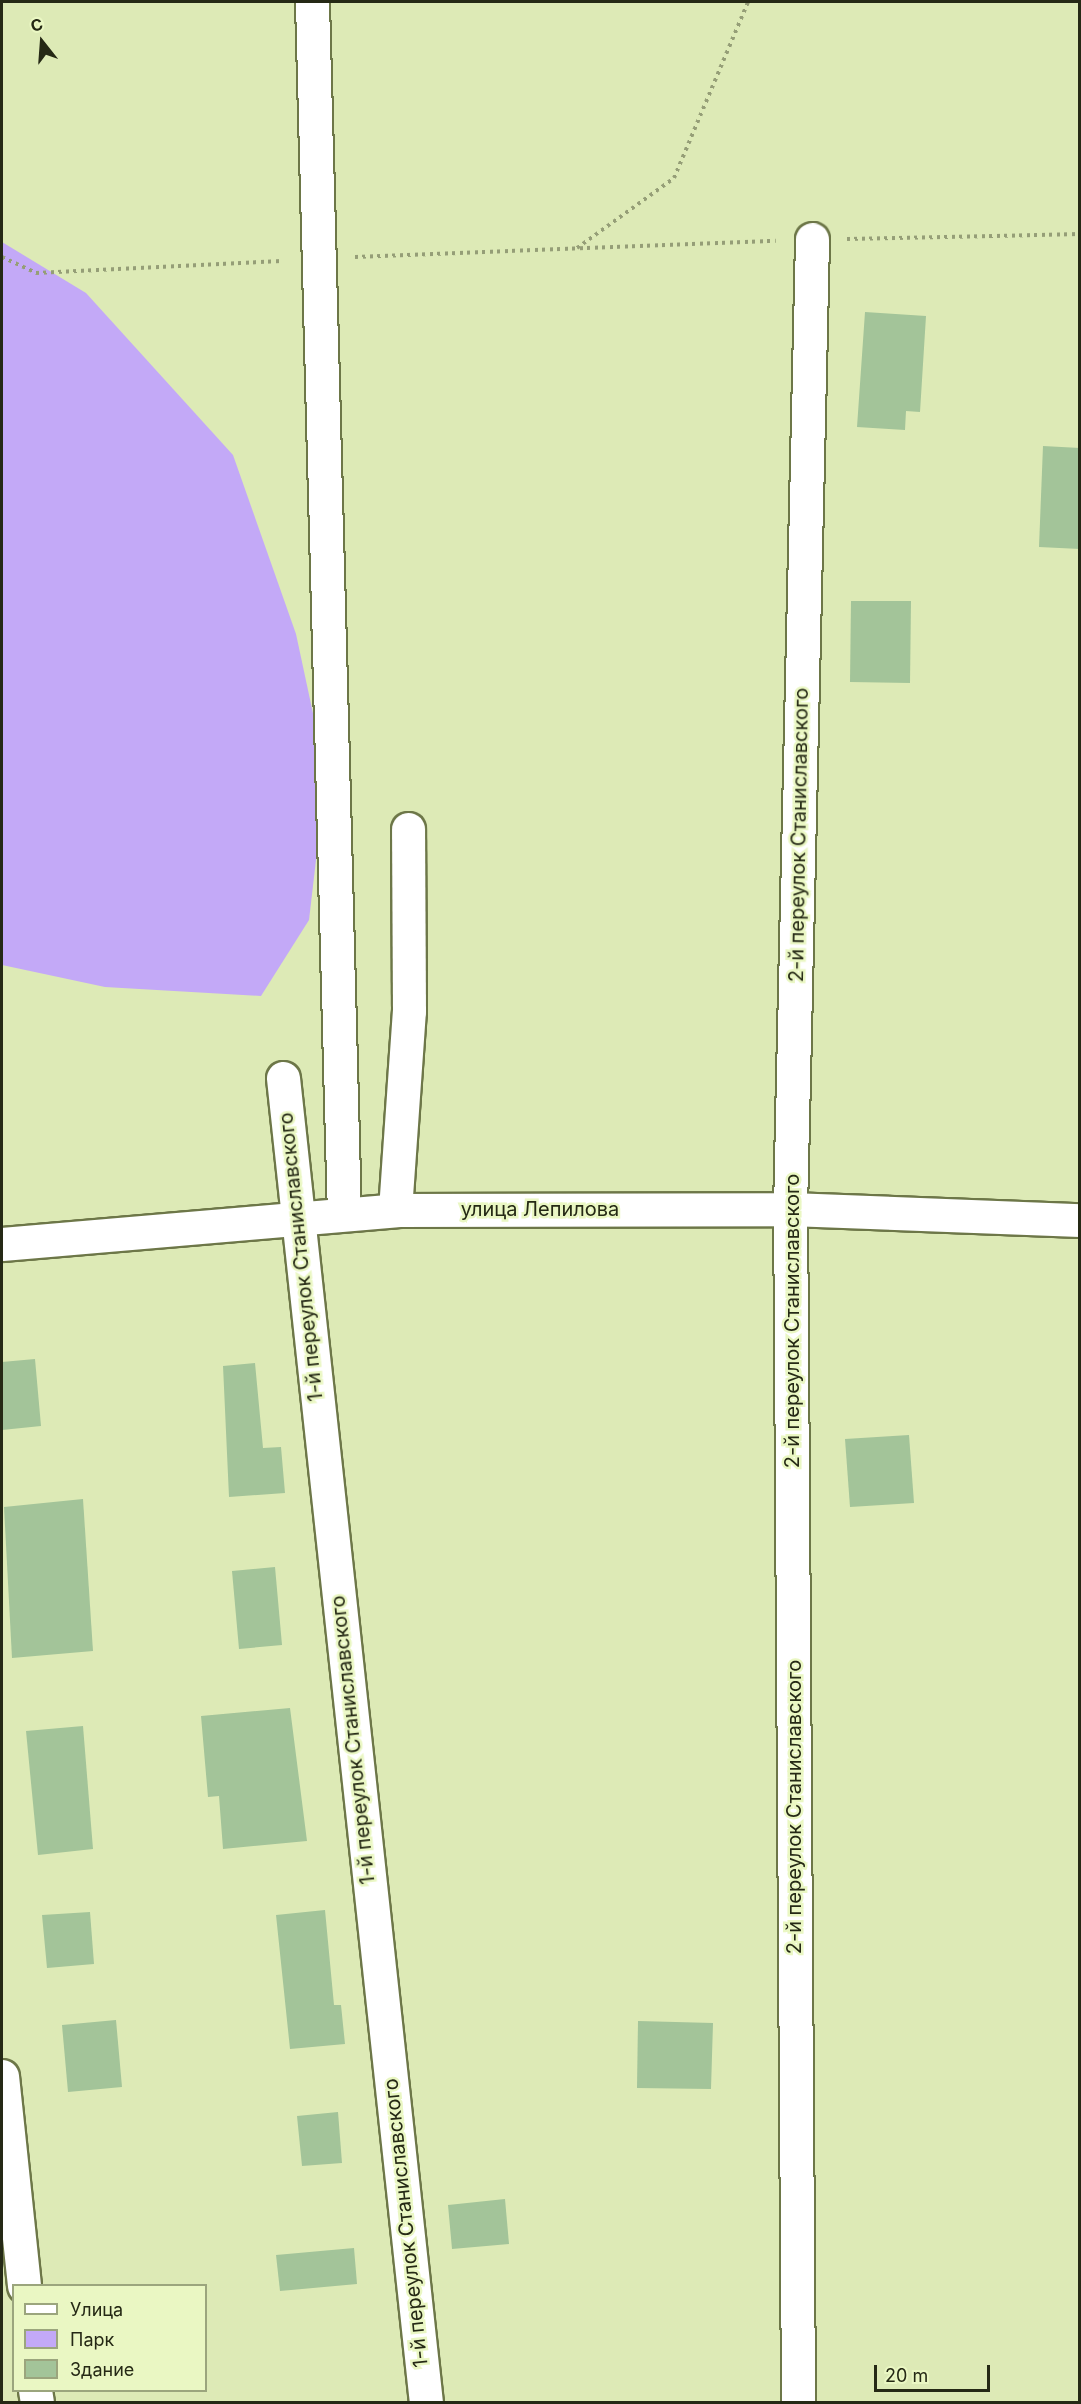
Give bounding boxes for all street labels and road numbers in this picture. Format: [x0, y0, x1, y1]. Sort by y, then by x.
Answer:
street label: 2-й переулок Станиславского [784, 688, 814, 982]
street label: 1-й переулок Станиславского [274, 1111, 328, 1403]
street label: 2-й переулок Станиславского [780, 1174, 804, 1468]
street label: улица Лепилова [461, 1197, 619, 1221]
street label: 1-й переулок Станиславского [326, 1594, 380, 1886]
street label: 2-й переулок Станиславского [782, 1660, 806, 1954]
street label: 1-й переулок Станиславского [379, 2077, 433, 2369]

